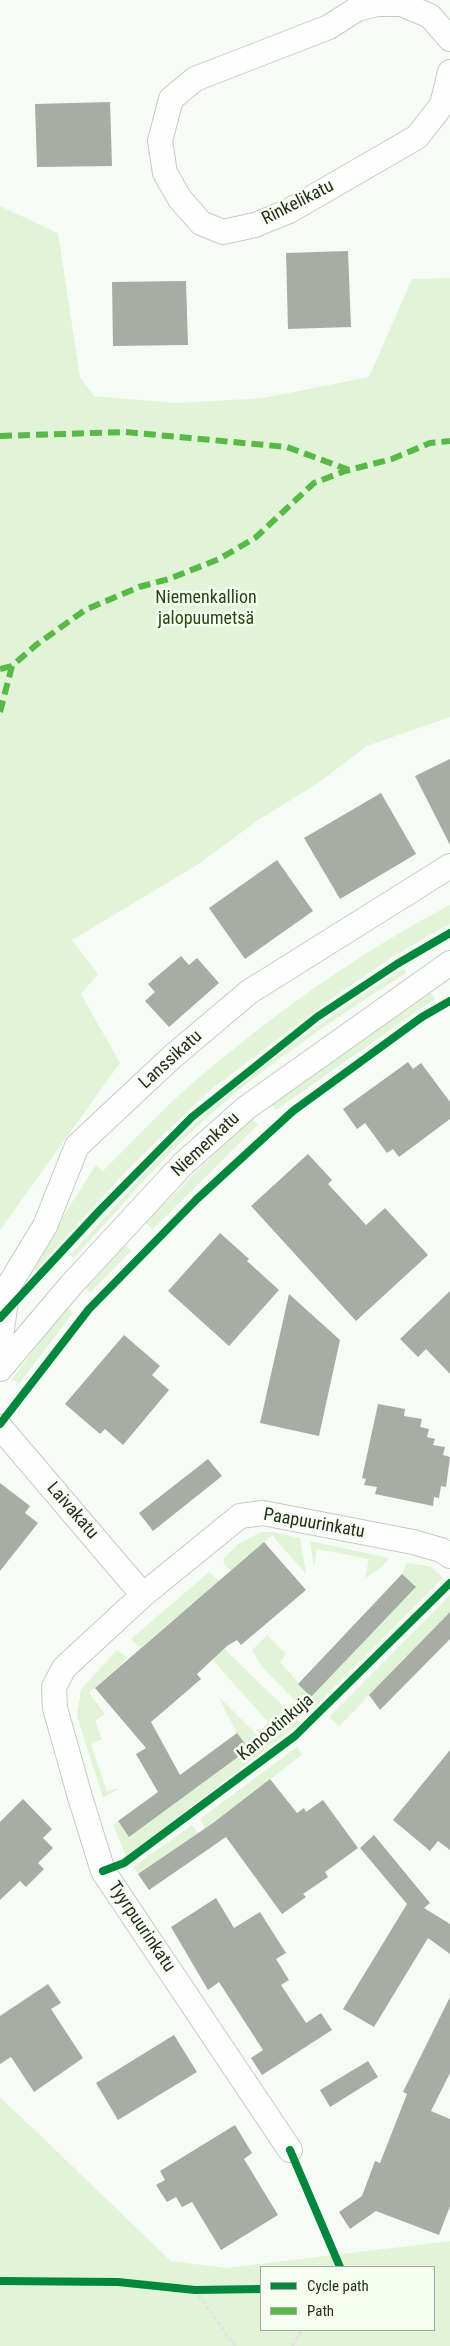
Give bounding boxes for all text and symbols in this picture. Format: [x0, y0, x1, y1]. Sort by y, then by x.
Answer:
street label: Rinkelikatu [258, 176, 338, 230]
park label: Niemenkallion jalopuumetsä [155, 587, 257, 630]
street label: Lanssikatu [135, 1026, 207, 1094]
street label: Niemenkatu [167, 1108, 245, 1182]
street label: Laivakatu [41, 1478, 103, 1544]
street label: Paapuurinkatu [262, 1504, 366, 1544]
street label: Kanootinkuja [233, 1690, 319, 1766]
street label: Tyyrpuurinkatu [103, 1878, 179, 1976]
legend [260, 2266, 435, 2331]
text: Cycle path [307, 2277, 369, 2295]
text: Path [307, 2302, 334, 2320]

